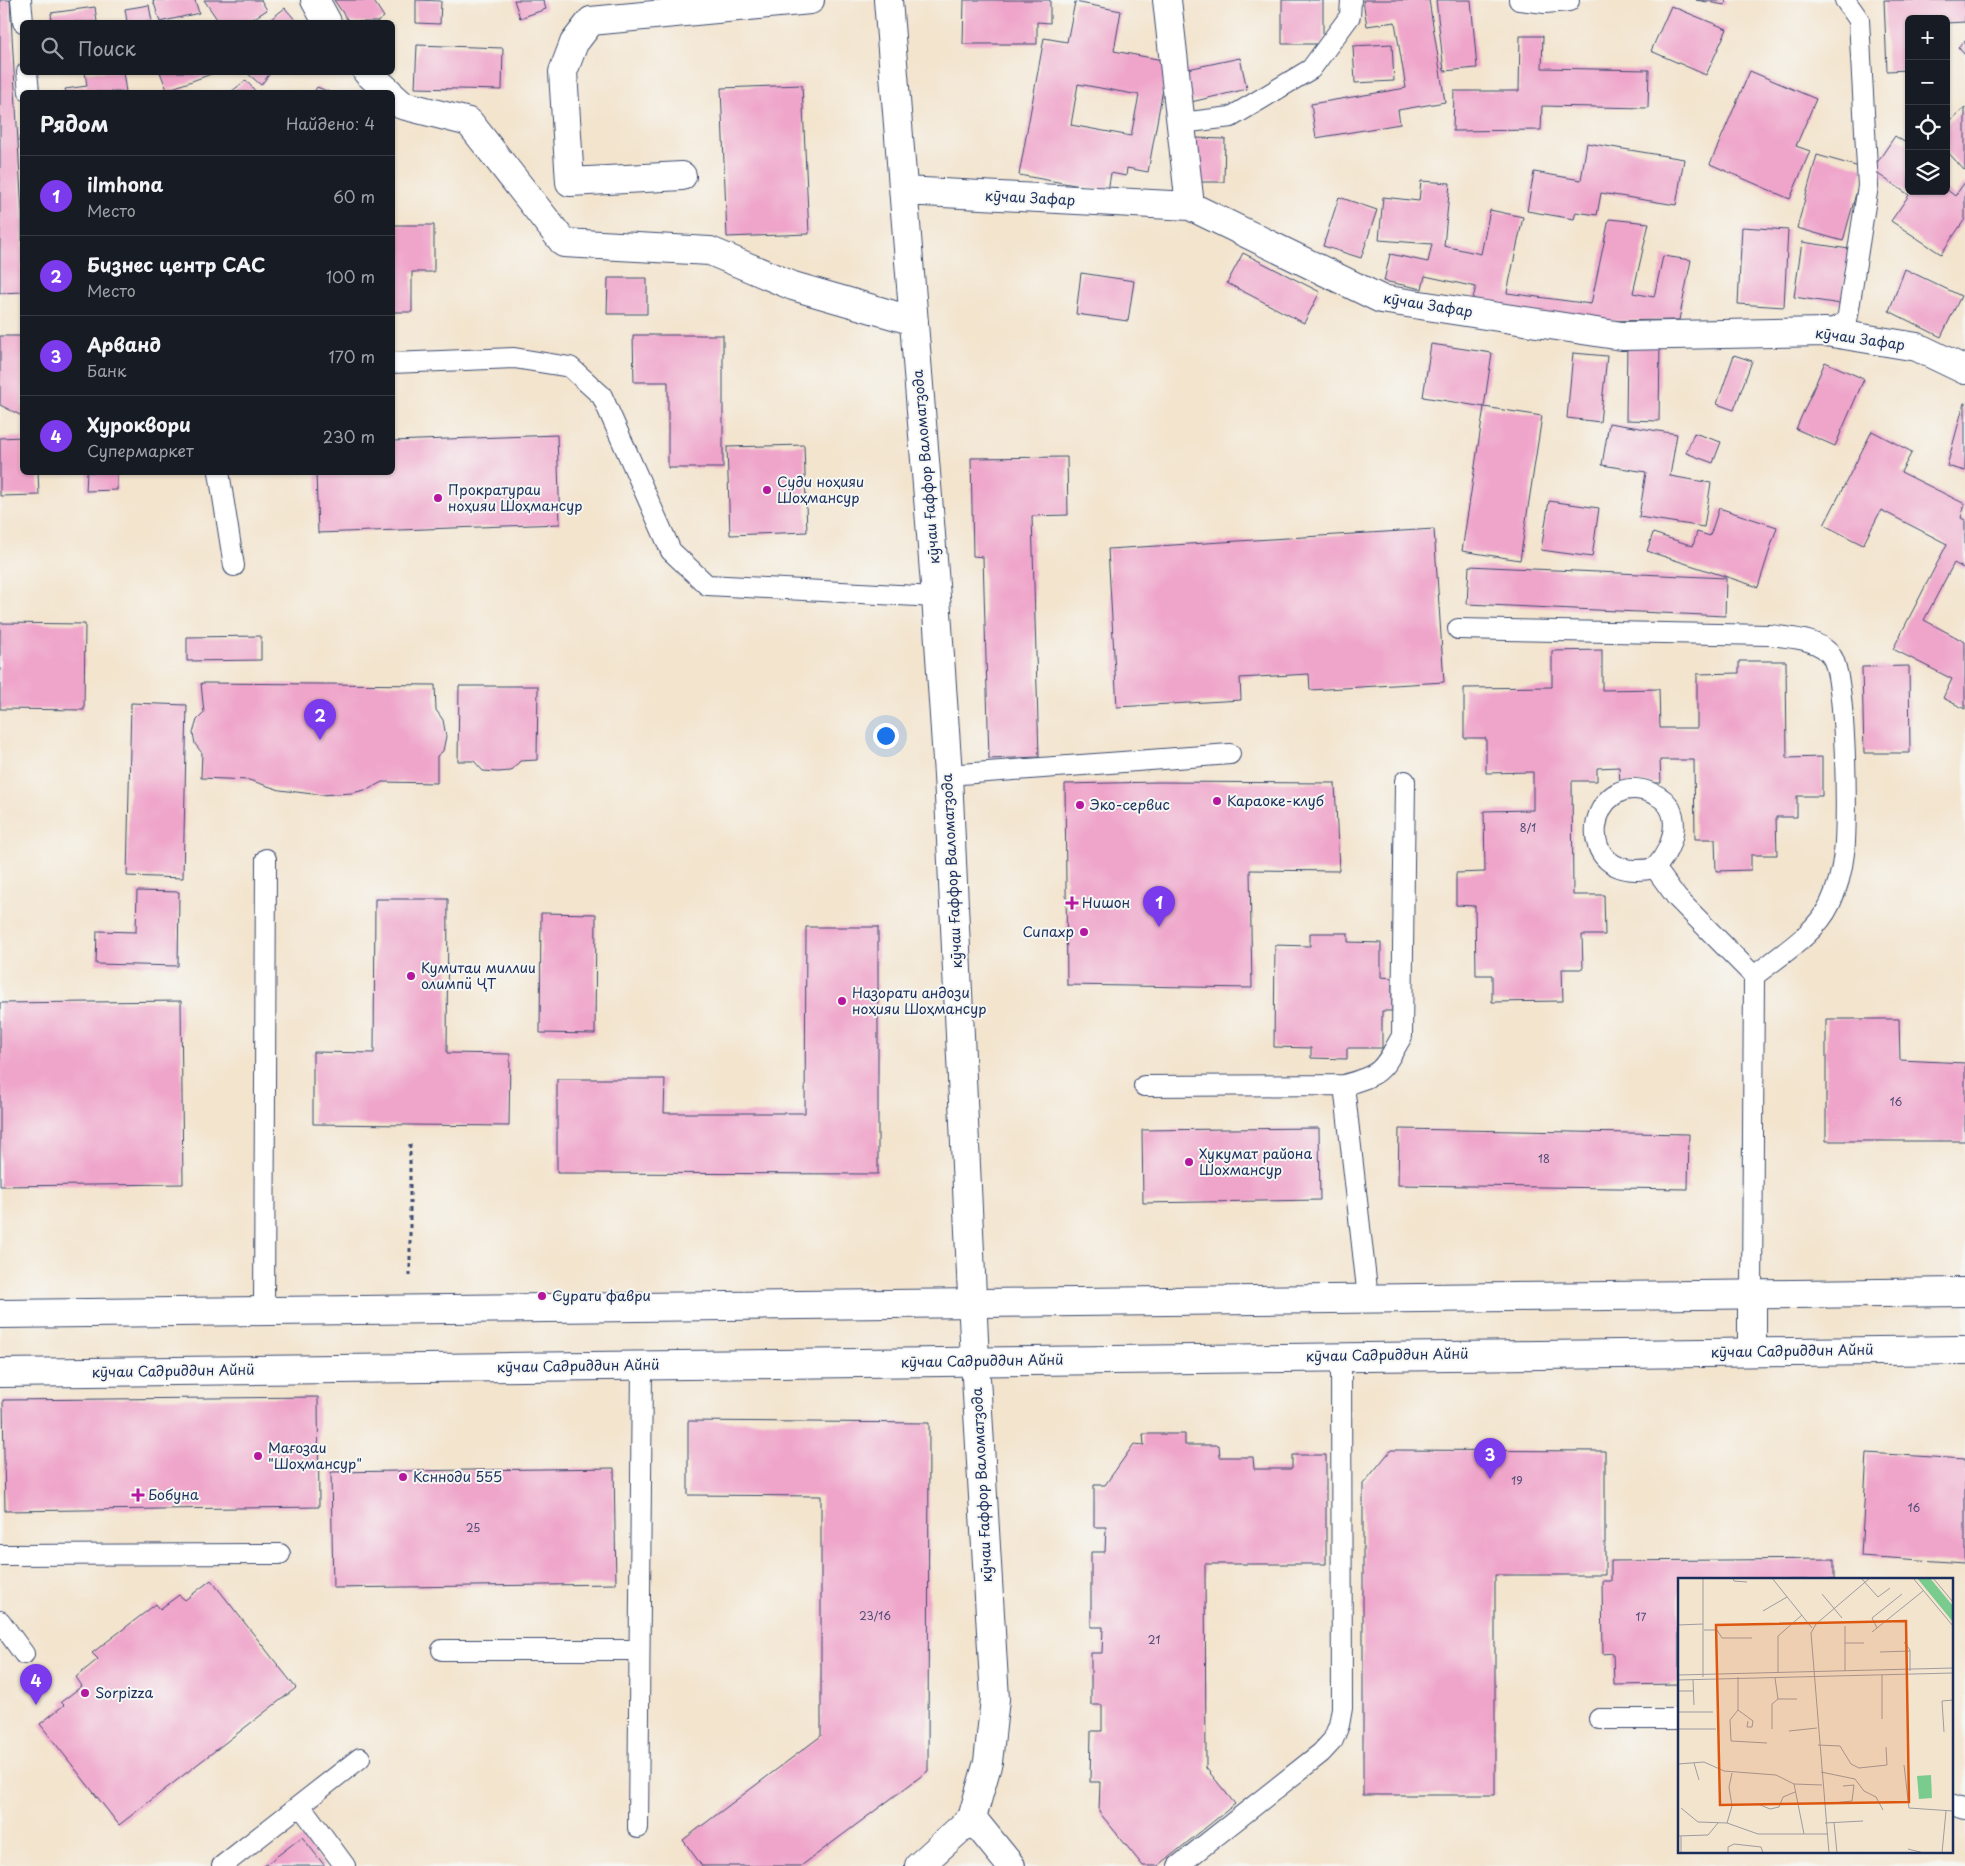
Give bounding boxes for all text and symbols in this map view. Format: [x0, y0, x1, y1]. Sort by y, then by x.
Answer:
map controls [1905, 15, 1950, 195]
button: + [1905, 15, 1950, 60]
search box [20, 20, 395, 75]
icon: search [38, 34, 66, 62]
text: Поиск [78, 34, 136, 62]
button: − [1905, 60, 1950, 105]
button: locate [1905, 105, 1950, 150]
text: Рядом [40, 107, 108, 139]
text: Найдено: 4 [286, 111, 375, 135]
button: layers [1905, 150, 1950, 195]
text: ilmhona [87, 170, 163, 198]
text: 1 [52, 184, 60, 208]
text: 60 m [333, 184, 375, 208]
street label: кӯчаи Зафар [984, 185, 1076, 210]
text: Место [87, 198, 136, 222]
text: Бизнес центр САС [87, 250, 266, 278]
text: 2 [50, 264, 62, 288]
text: 100 m [326, 264, 375, 288]
text: Место [87, 278, 136, 302]
street label: кӯчаи Зафар [1382, 287, 1474, 322]
street label: кӯчаи Зафар [1814, 322, 1906, 355]
text: Арванд [87, 330, 161, 358]
text: 3 [51, 344, 61, 368]
text: 170 m [329, 344, 375, 368]
text: Банк [87, 358, 127, 382]
street label: кӯчаи Ғаффор Валоматзода [907, 369, 944, 565]
text: Хуроквори [87, 410, 191, 438]
text: 4 [51, 424, 61, 448]
text: 230 m [323, 424, 375, 448]
text: Супермаркет [87, 438, 194, 462]
place label: Суди ноҳияи Шоҳмансур [777, 471, 864, 508]
place label: Прократураи ноҳияи Шоҳмансур [448, 479, 582, 516]
marker: Суди ноҳияи Шоҳмансур [761, 484, 773, 496]
marker: Прократураи ноҳияи Шоҳмансур [432, 492, 444, 504]
pin: 2 [304, 699, 336, 740]
your location [873, 723, 899, 749]
street label: кӯчаи Ғаффор Валоматзода [936, 773, 967, 969]
place label: Караоке-клуб [1227, 790, 1324, 811]
place label: Эко-сервис [1089, 794, 1170, 815]
marker: Караоке-клуб [1211, 795, 1223, 807]
marker: Эко-сервис [1074, 799, 1086, 811]
house number: 8/1 [1520, 819, 1536, 836]
pin: 1 [1143, 886, 1175, 927]
place label: Нишон [1082, 892, 1130, 913]
marker: Нишон [1066, 897, 1078, 909]
place label: Сипахр [1022, 921, 1074, 942]
marker: Сипахр [1078, 926, 1090, 938]
place label: Кумитаи миллии олимпӣ ҶТ [421, 957, 536, 994]
marker: Кумитаи миллии олимпӣ ҶТ [405, 970, 417, 982]
place label: Назорати андози ноҳияи Шоҳмансур [852, 982, 986, 1019]
marker: Назорати андози ноҳияи Шоҳмансур [836, 995, 848, 1007]
house number: 16 [1890, 1093, 1903, 1110]
place label: Хукумат района Шохмансур [1199, 1143, 1313, 1180]
house number: 18 [1538, 1150, 1550, 1167]
marker: Хукумат района Шохмансур [1183, 1156, 1195, 1168]
place label: Сурати фаври [552, 1285, 651, 1306]
marker: Сурати фаври [536, 1290, 548, 1302]
street label: кӯчаи Садриддин Айнӣ [1710, 1339, 1874, 1362]
street label: кӯчаи Садриддин Айнӣ [1305, 1343, 1469, 1366]
street label: кӯчаи Садриддин Айнӣ [900, 1349, 1064, 1372]
street label: кӯчаи Садриддин Айнӣ [496, 1354, 660, 1377]
street label: кӯчаи Садриддин Айнӣ [91, 1359, 255, 1382]
street label: кӯчаи Ғаффор Валоматзода [966, 1387, 997, 1583]
place label: Мағозаи "Шоҳмансур" [268, 1437, 362, 1474]
pin: 3 [1474, 1438, 1506, 1479]
marker: Мағозаи "Шоҳмансур" [252, 1450, 264, 1462]
place label: Кснноди 555 [413, 1466, 502, 1487]
marker: Кснноди 555 [397, 1471, 409, 1483]
house number: 19 [1511, 1472, 1523, 1489]
place label: Бобуна [148, 1484, 199, 1505]
marker: Бобуна [132, 1489, 144, 1501]
house number: 16 [1908, 1499, 1921, 1516]
house number: 25 [466, 1519, 480, 1536]
inset map [1678, 1578, 1952, 1854]
house number: 23/16 [859, 1607, 891, 1624]
house number: 17 [1636, 1608, 1647, 1625]
house number: 21 [1148, 1631, 1160, 1648]
pin: 4 [20, 1664, 52, 1705]
place label: Sorpizza [95, 1682, 153, 1703]
marker: Sorpizza [79, 1687, 91, 1699]

